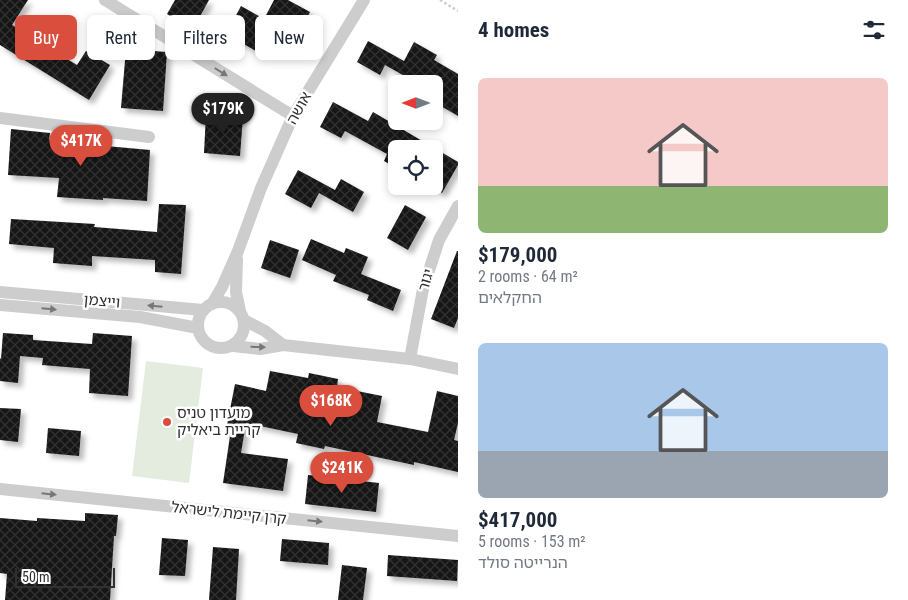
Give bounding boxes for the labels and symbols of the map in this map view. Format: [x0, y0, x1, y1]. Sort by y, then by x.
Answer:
one-way arrow [214, 67, 227, 76]
north arrow [388, 75, 442, 130]
street label: אושה [283, 89, 315, 127]
pin: $179K [188, 92, 258, 135]
pin: $417K [46, 124, 116, 167]
street label: יגור [414, 267, 438, 293]
street label: וייצמן [83, 290, 121, 312]
one-way arrow [146, 302, 162, 310]
one-way arrow [41, 305, 57, 313]
one-way arrow [250, 343, 266, 351]
pin: $168K [296, 384, 366, 427]
place label: מועדון טניס קריית ביאליק [177, 404, 261, 439]
marker: מועדון טניס קריית ביאליק [161, 416, 173, 428]
pin: $241K [307, 452, 377, 494]
one-way arrow [41, 490, 57, 498]
street label: קרן קיימת לישראל [171, 498, 287, 528]
one-way arrow [307, 517, 323, 525]
scale bar [15, 565, 115, 588]

